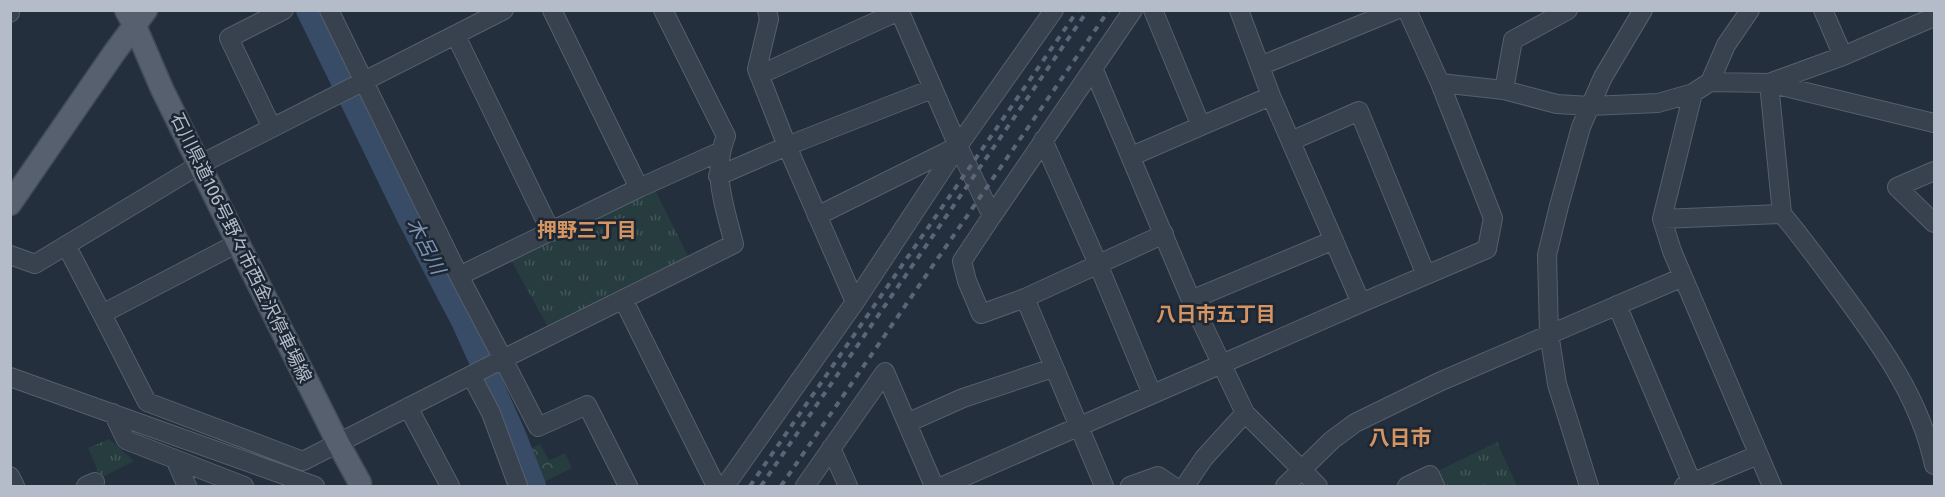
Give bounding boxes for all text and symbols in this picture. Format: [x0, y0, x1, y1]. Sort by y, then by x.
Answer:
street label: 石川県道106号野々市西金沢停車場線 [166, 110, 316, 386]
water label: 木呂川 [402, 214, 451, 280]
district label: 押野三丁目 [537, 218, 637, 242]
district label: 八日市五丁目 [1156, 302, 1276, 326]
district label: 八日市 [1369, 425, 1432, 451]

